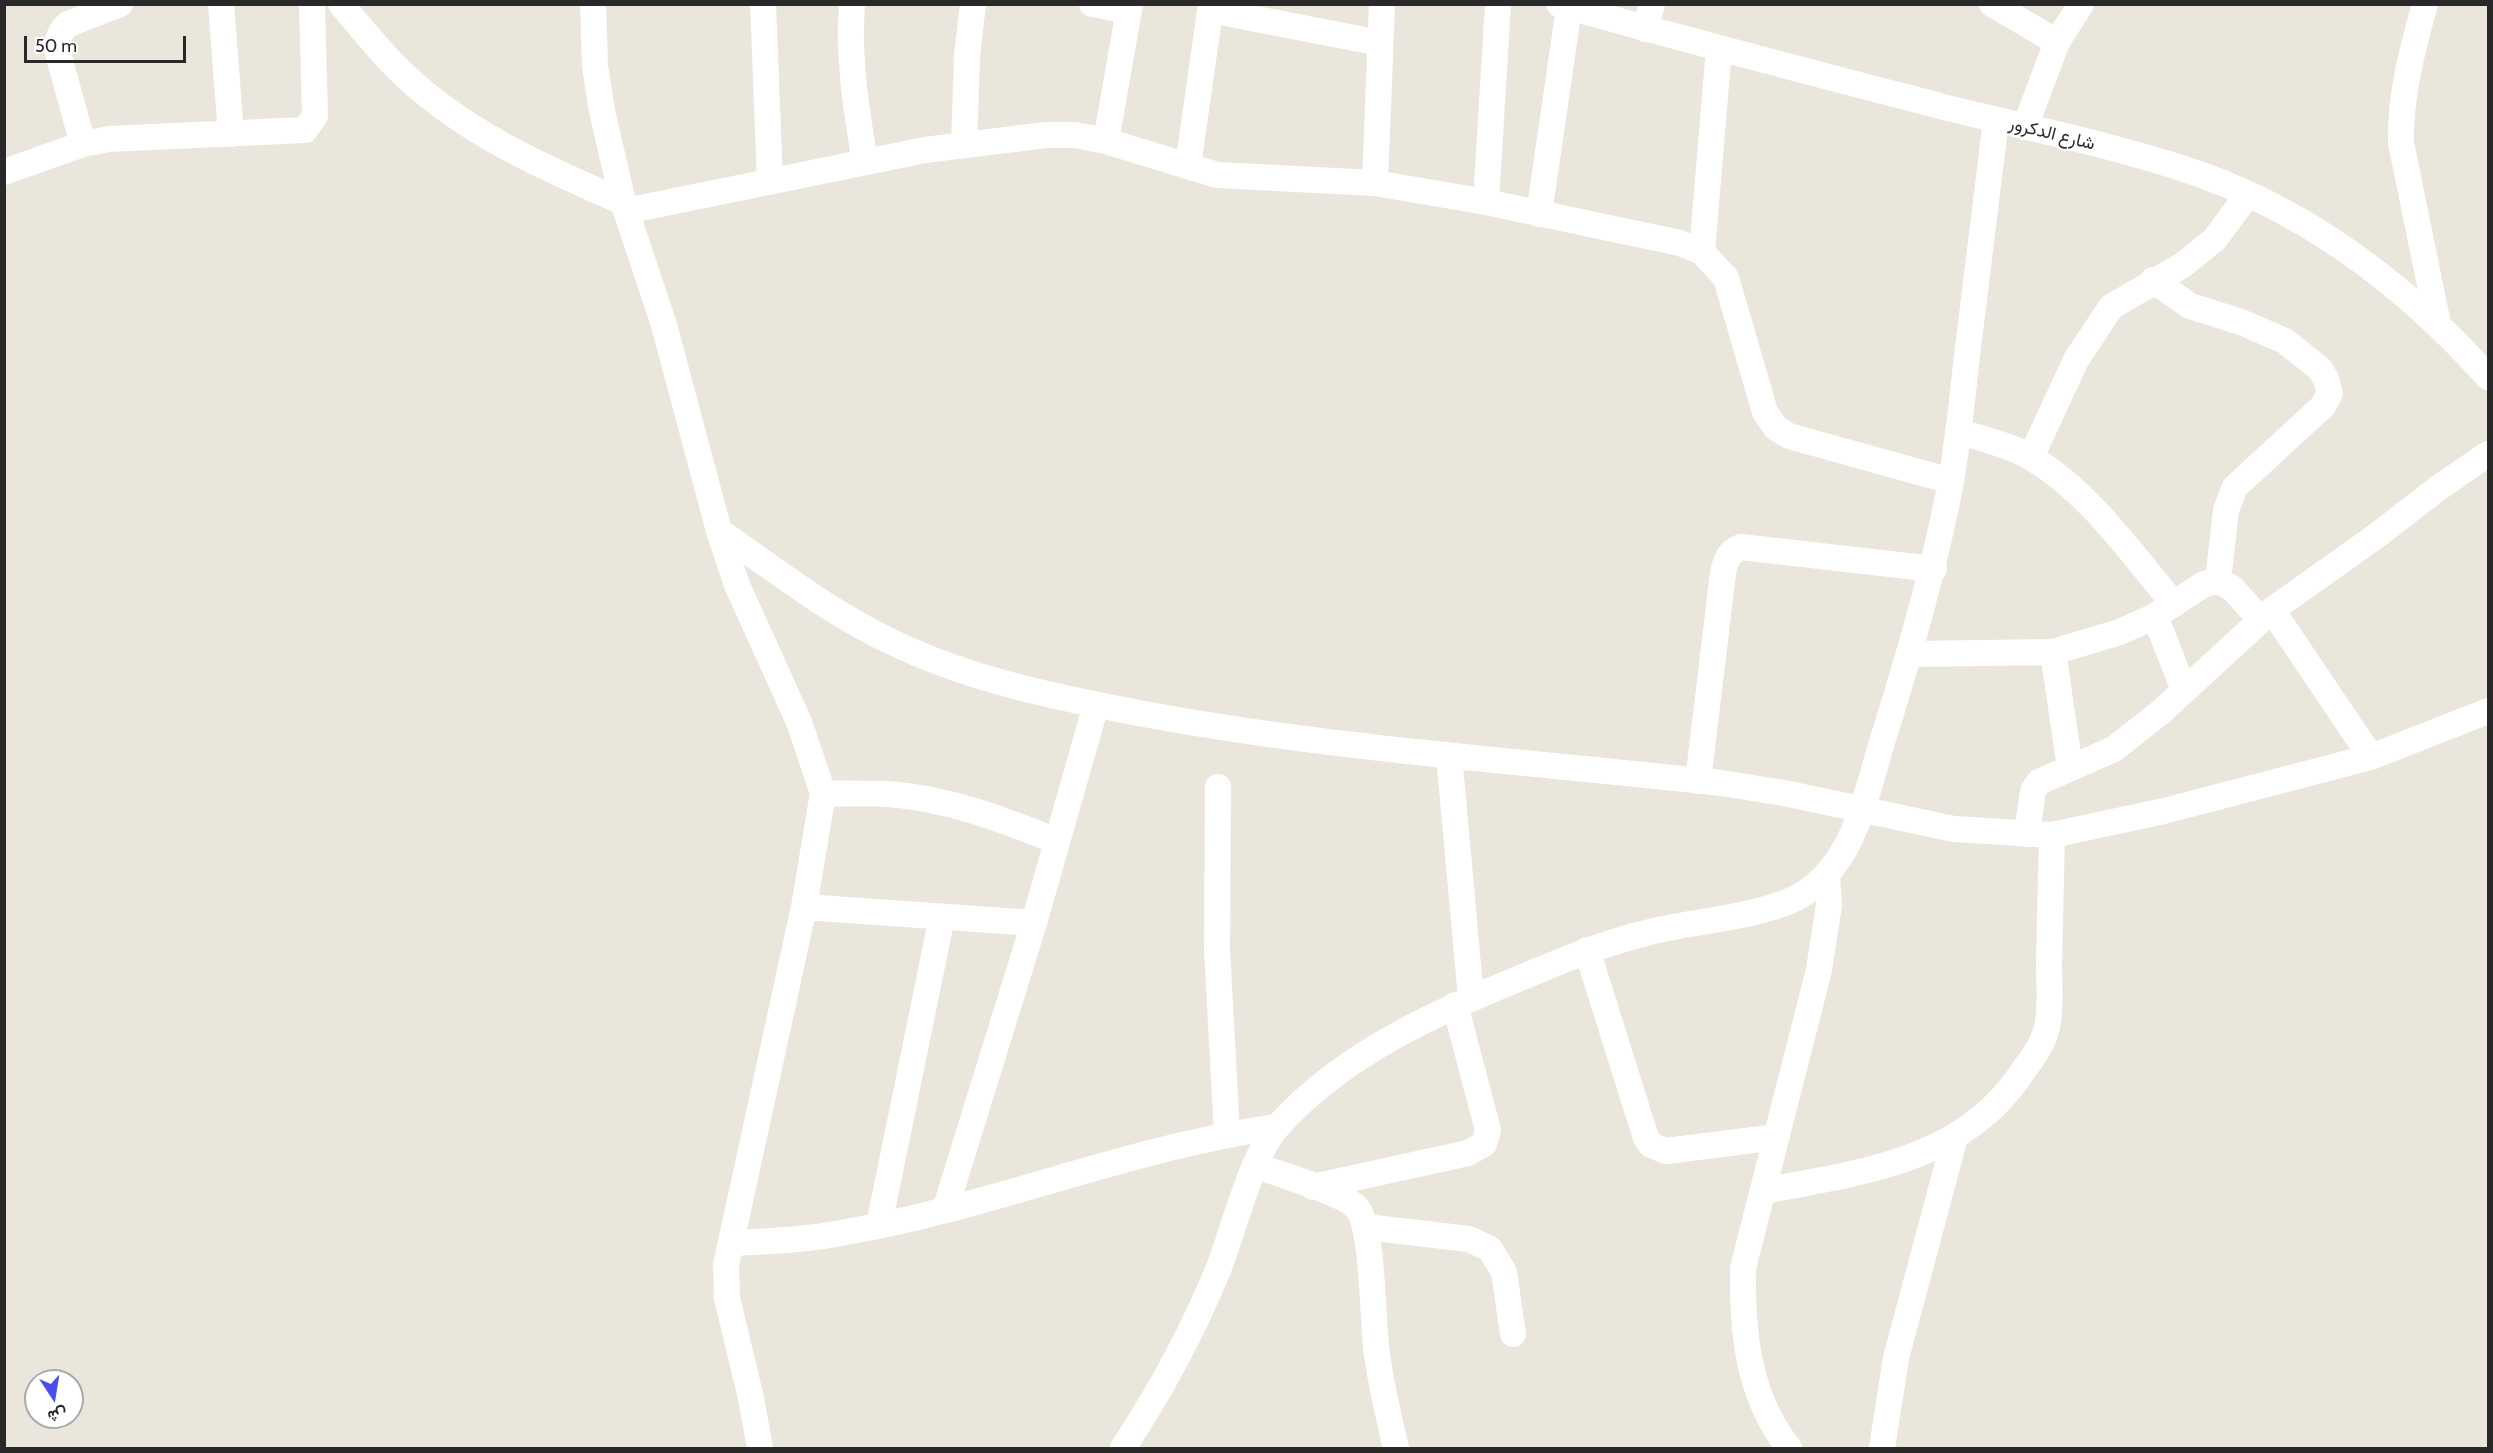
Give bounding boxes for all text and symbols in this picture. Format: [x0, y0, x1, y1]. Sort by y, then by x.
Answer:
scale bar [27, 24, 189, 62]
text: 50 m [35, 35, 77, 57]
street label: شارع الدكرور [2007, 113, 2097, 155]
north arrow [24, 1369, 84, 1429]
text: ش [46, 1404, 69, 1426]

